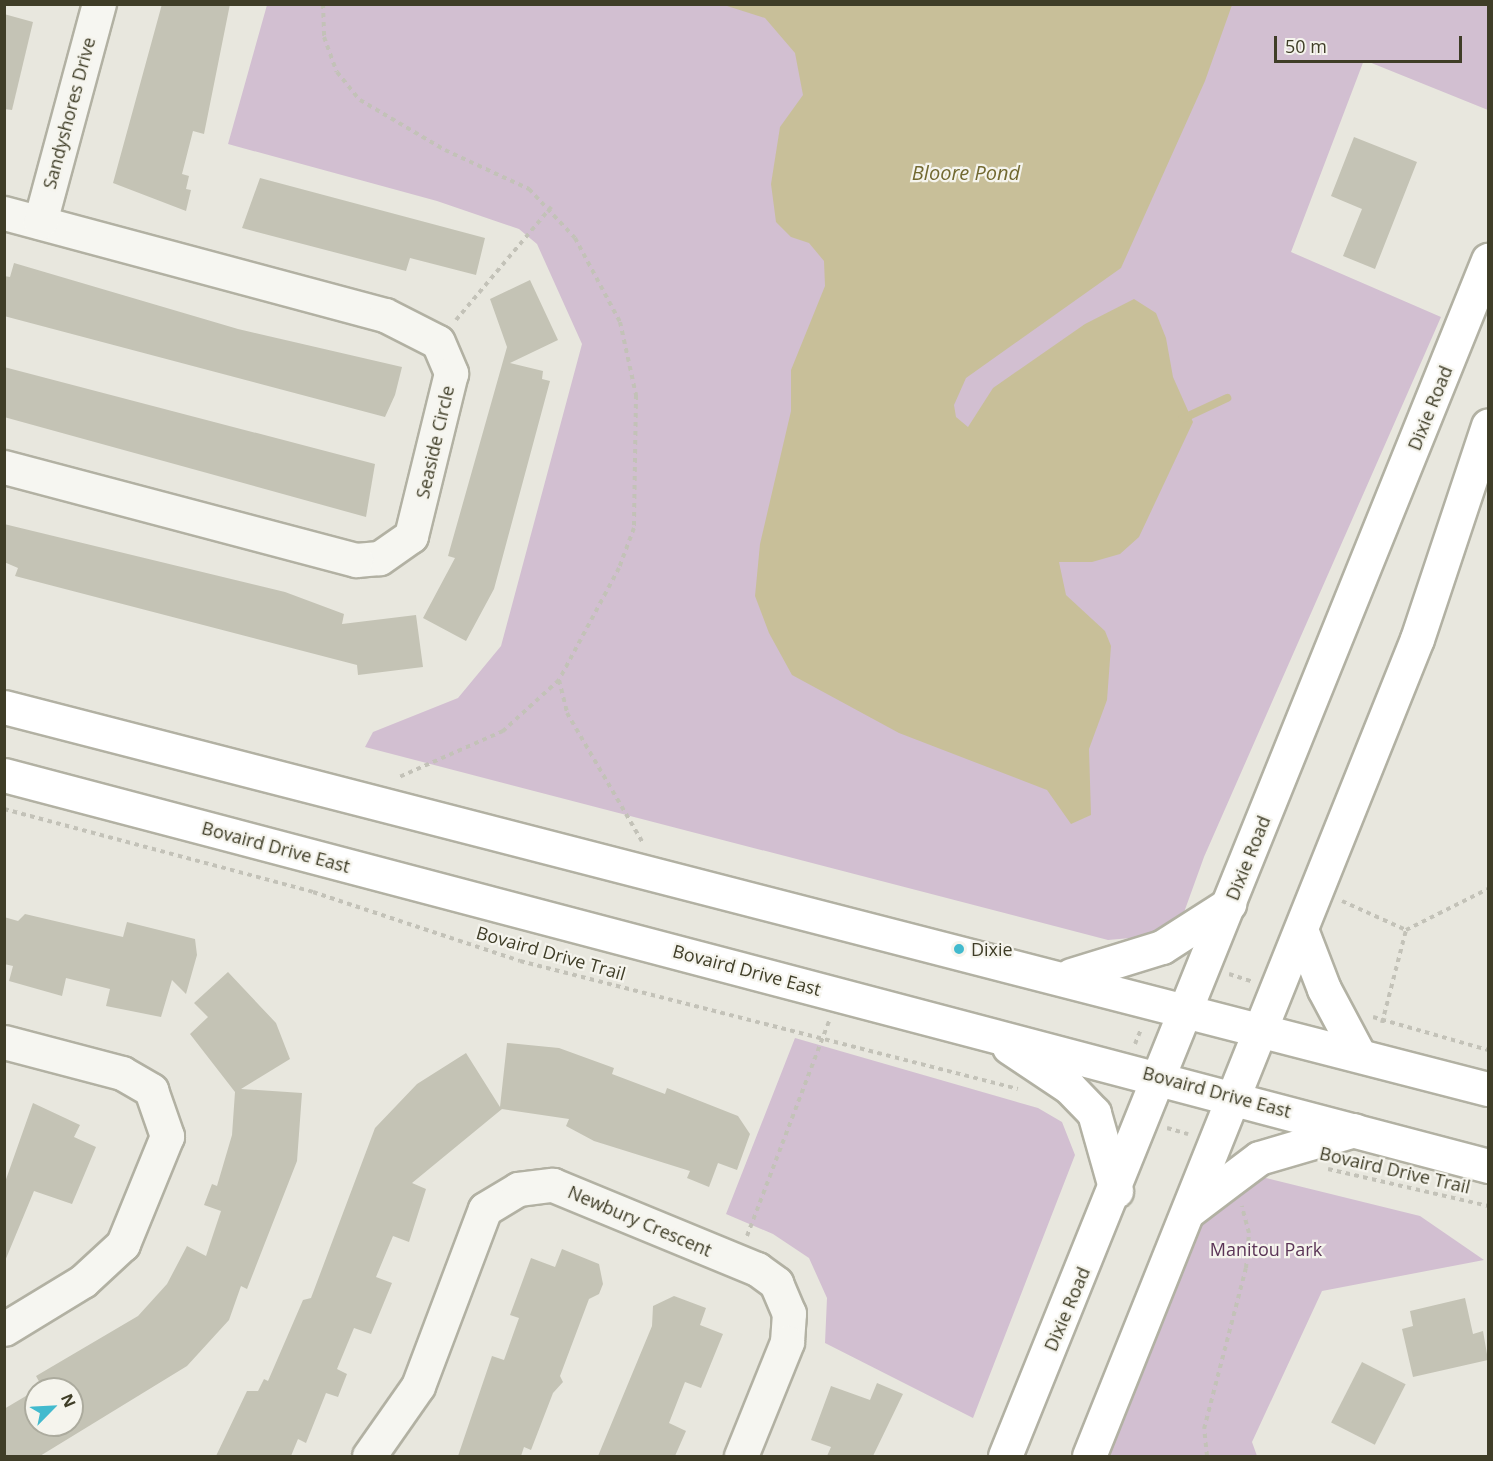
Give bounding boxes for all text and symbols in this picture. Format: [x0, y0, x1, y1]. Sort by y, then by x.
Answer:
scale bar [1277, 24, 1464, 62]
text: 50 m [1285, 34, 1327, 58]
street label: Sandyshores Drive [38, 35, 100, 191]
water label: Bloore Pond [912, 160, 1020, 184]
street label: Dixie Road [1403, 363, 1457, 453]
street label: Seaside Circle [411, 383, 459, 501]
street label: Dixie Road [1221, 813, 1275, 903]
street label: Bovaird Drive East [199, 817, 353, 877]
street label: Bovaird Drive Trail [474, 921, 628, 985]
place label: Dixie [971, 938, 1013, 960]
street label: Bovaird Drive East [670, 940, 824, 1000]
marker: Dixie [952, 942, 966, 956]
street label: Bovaird Drive East [1140, 1062, 1294, 1122]
street label: Bovaird Drive Trail [1317, 1142, 1473, 1198]
street label: Newbury Crescent [565, 1181, 715, 1261]
park label: Manitou Park [1210, 1238, 1322, 1260]
street label: Dixie Road [1040, 1264, 1094, 1354]
north arrow [24, 1377, 84, 1437]
text: N [56, 1390, 81, 1411]

